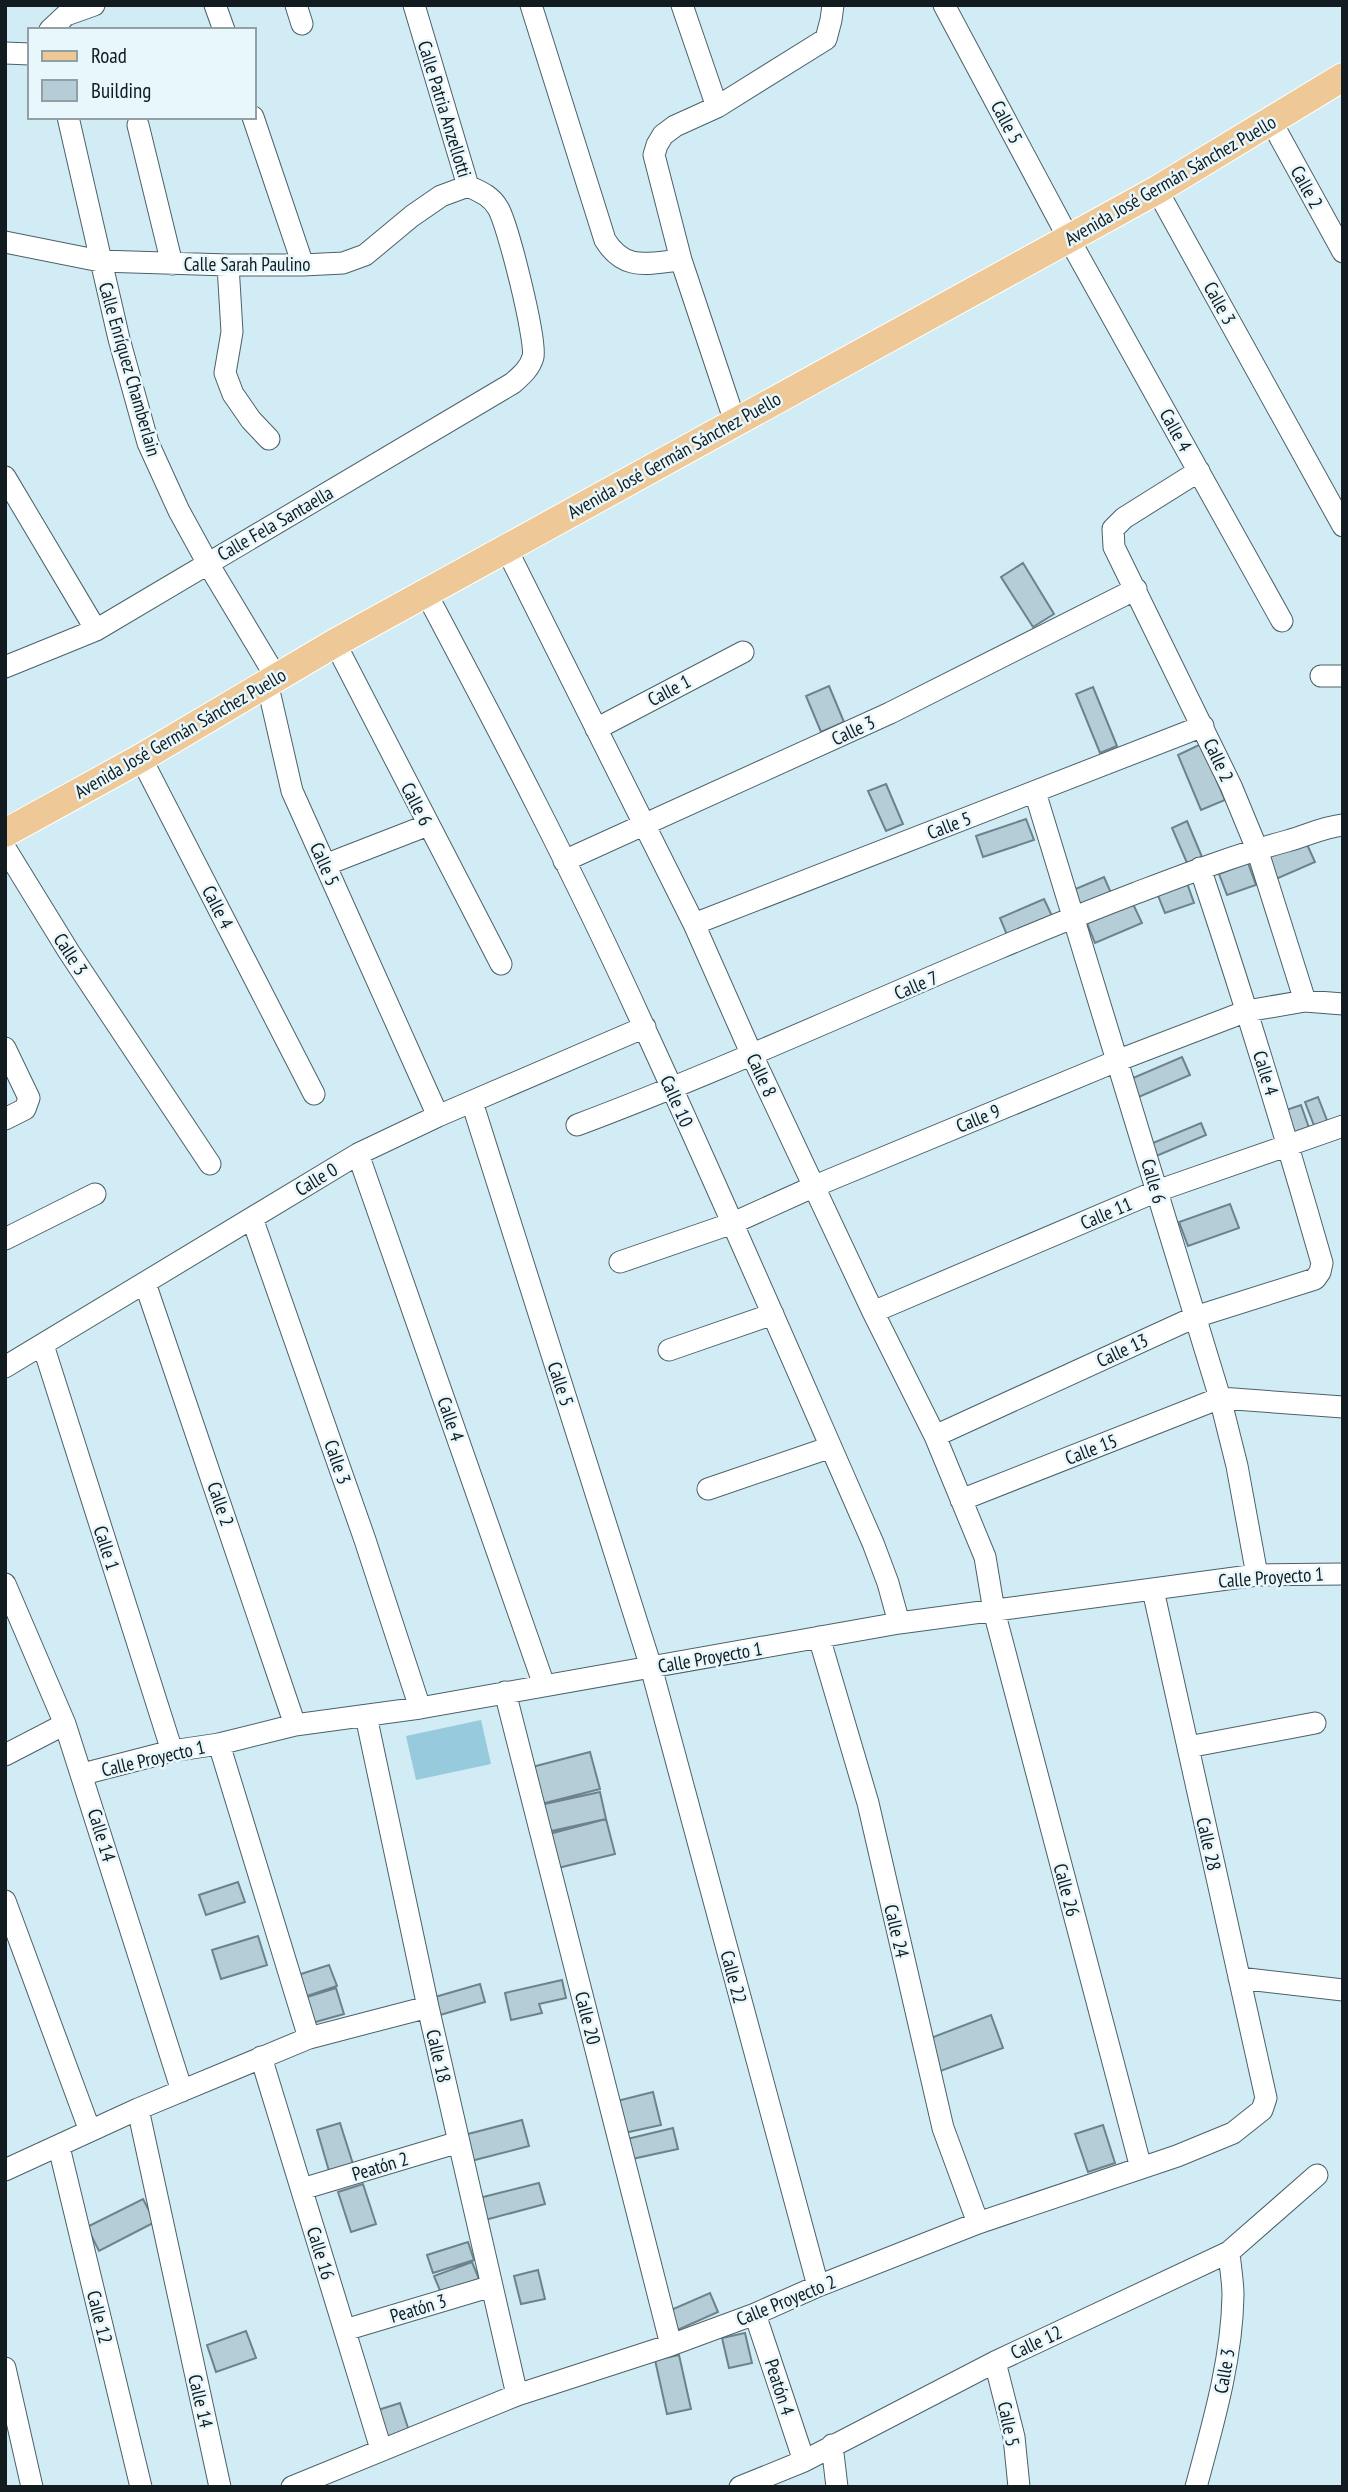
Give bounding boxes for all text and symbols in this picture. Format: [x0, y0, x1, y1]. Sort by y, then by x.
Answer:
legend [28, 28, 256, 119]
street label: Calle Patria Anzellotti [413, 38, 477, 180]
text: Road [91, 42, 127, 69]
text: Building [91, 77, 151, 104]
street label: Calle 5 [986, 96, 1028, 148]
street label: Avenida José Germán Sánchez Puello [1060, 110, 1280, 250]
street label: Calle 2 [1286, 161, 1328, 213]
street label: Calle Sarah Paulino [184, 252, 310, 276]
street label: Calle 3 [1199, 277, 1241, 329]
street label: Calle Enríquez Chamberlain [94, 279, 166, 459]
street label: Avenida José Germán Sánchez Puello [563, 386, 785, 524]
street label: Calle 4 [1155, 404, 1198, 456]
street label: Calle Fela Santaella [213, 480, 337, 566]
street label: Avenida José Germán Sánchez Puello [70, 663, 290, 803]
street label: Calle 1 [643, 669, 695, 711]
street label: Calle 3 [827, 710, 879, 750]
street label: Calle 2 [1199, 734, 1239, 786]
street label: Calle 6 [396, 778, 438, 830]
street label: Calle 5 [924, 806, 974, 844]
street label: Calle 5 [305, 838, 345, 890]
street label: Calle 4 [197, 881, 239, 933]
street label: Calle 3 [49, 928, 93, 980]
street label: Calle 7 [890, 965, 942, 1005]
street label: Calle 4 [1248, 1048, 1284, 1099]
street label: Calle 8 [742, 1049, 782, 1101]
street label: Calle 10 [655, 1072, 699, 1130]
street label: Calle 9 [952, 1098, 1004, 1138]
street label: Calle 6 [1136, 1156, 1172, 1206]
street label: Calle 0 [290, 1157, 342, 1201]
street label: Calle 11 [1077, 1191, 1135, 1235]
street label: Calle 13 [1093, 1328, 1151, 1372]
street label: Calle 5 [543, 1359, 579, 1409]
street label: Calle 4 [432, 1394, 470, 1445]
street label: Calle 15 [1062, 1428, 1120, 1470]
street label: Calle 3 [319, 1437, 357, 1487]
street label: Calle 2 [202, 1479, 240, 1529]
street label: Calle 1 [89, 1523, 125, 1573]
street label: Calle Proyecto 1 [1218, 1561, 1324, 1593]
street label: Calle Proyecto 1 [656, 1636, 764, 1678]
street label: Calle Proyecto 1 [99, 1734, 207, 1782]
street label: Calle 14 [83, 1806, 121, 1865]
street label: Calle 28 [1191, 1815, 1227, 1873]
street label: Calle 26 [1048, 1861, 1086, 1919]
street label: Calle 24 [879, 1902, 915, 1960]
street label: Calle 22 [715, 1948, 753, 2006]
street label: Calle 20 [570, 1989, 606, 2047]
street label: Calle 18 [421, 2027, 457, 2085]
street label: Peatón 2 [349, 2146, 411, 2186]
street label: Calle 16 [302, 2224, 340, 2282]
street label: Calle Proyecto 2 [733, 2269, 839, 2331]
street label: Calle 12 [82, 2288, 118, 2346]
street label: Peatón 3 [387, 2288, 449, 2328]
street label: Calle 12 [1007, 2320, 1065, 2364]
street label: Calle 3 [1208, 2347, 1240, 2395]
street label: Peatón 4 [760, 2356, 800, 2419]
street label: Calle 14 [183, 2372, 219, 2430]
street label: Calle 5 [993, 2399, 1025, 2449]

